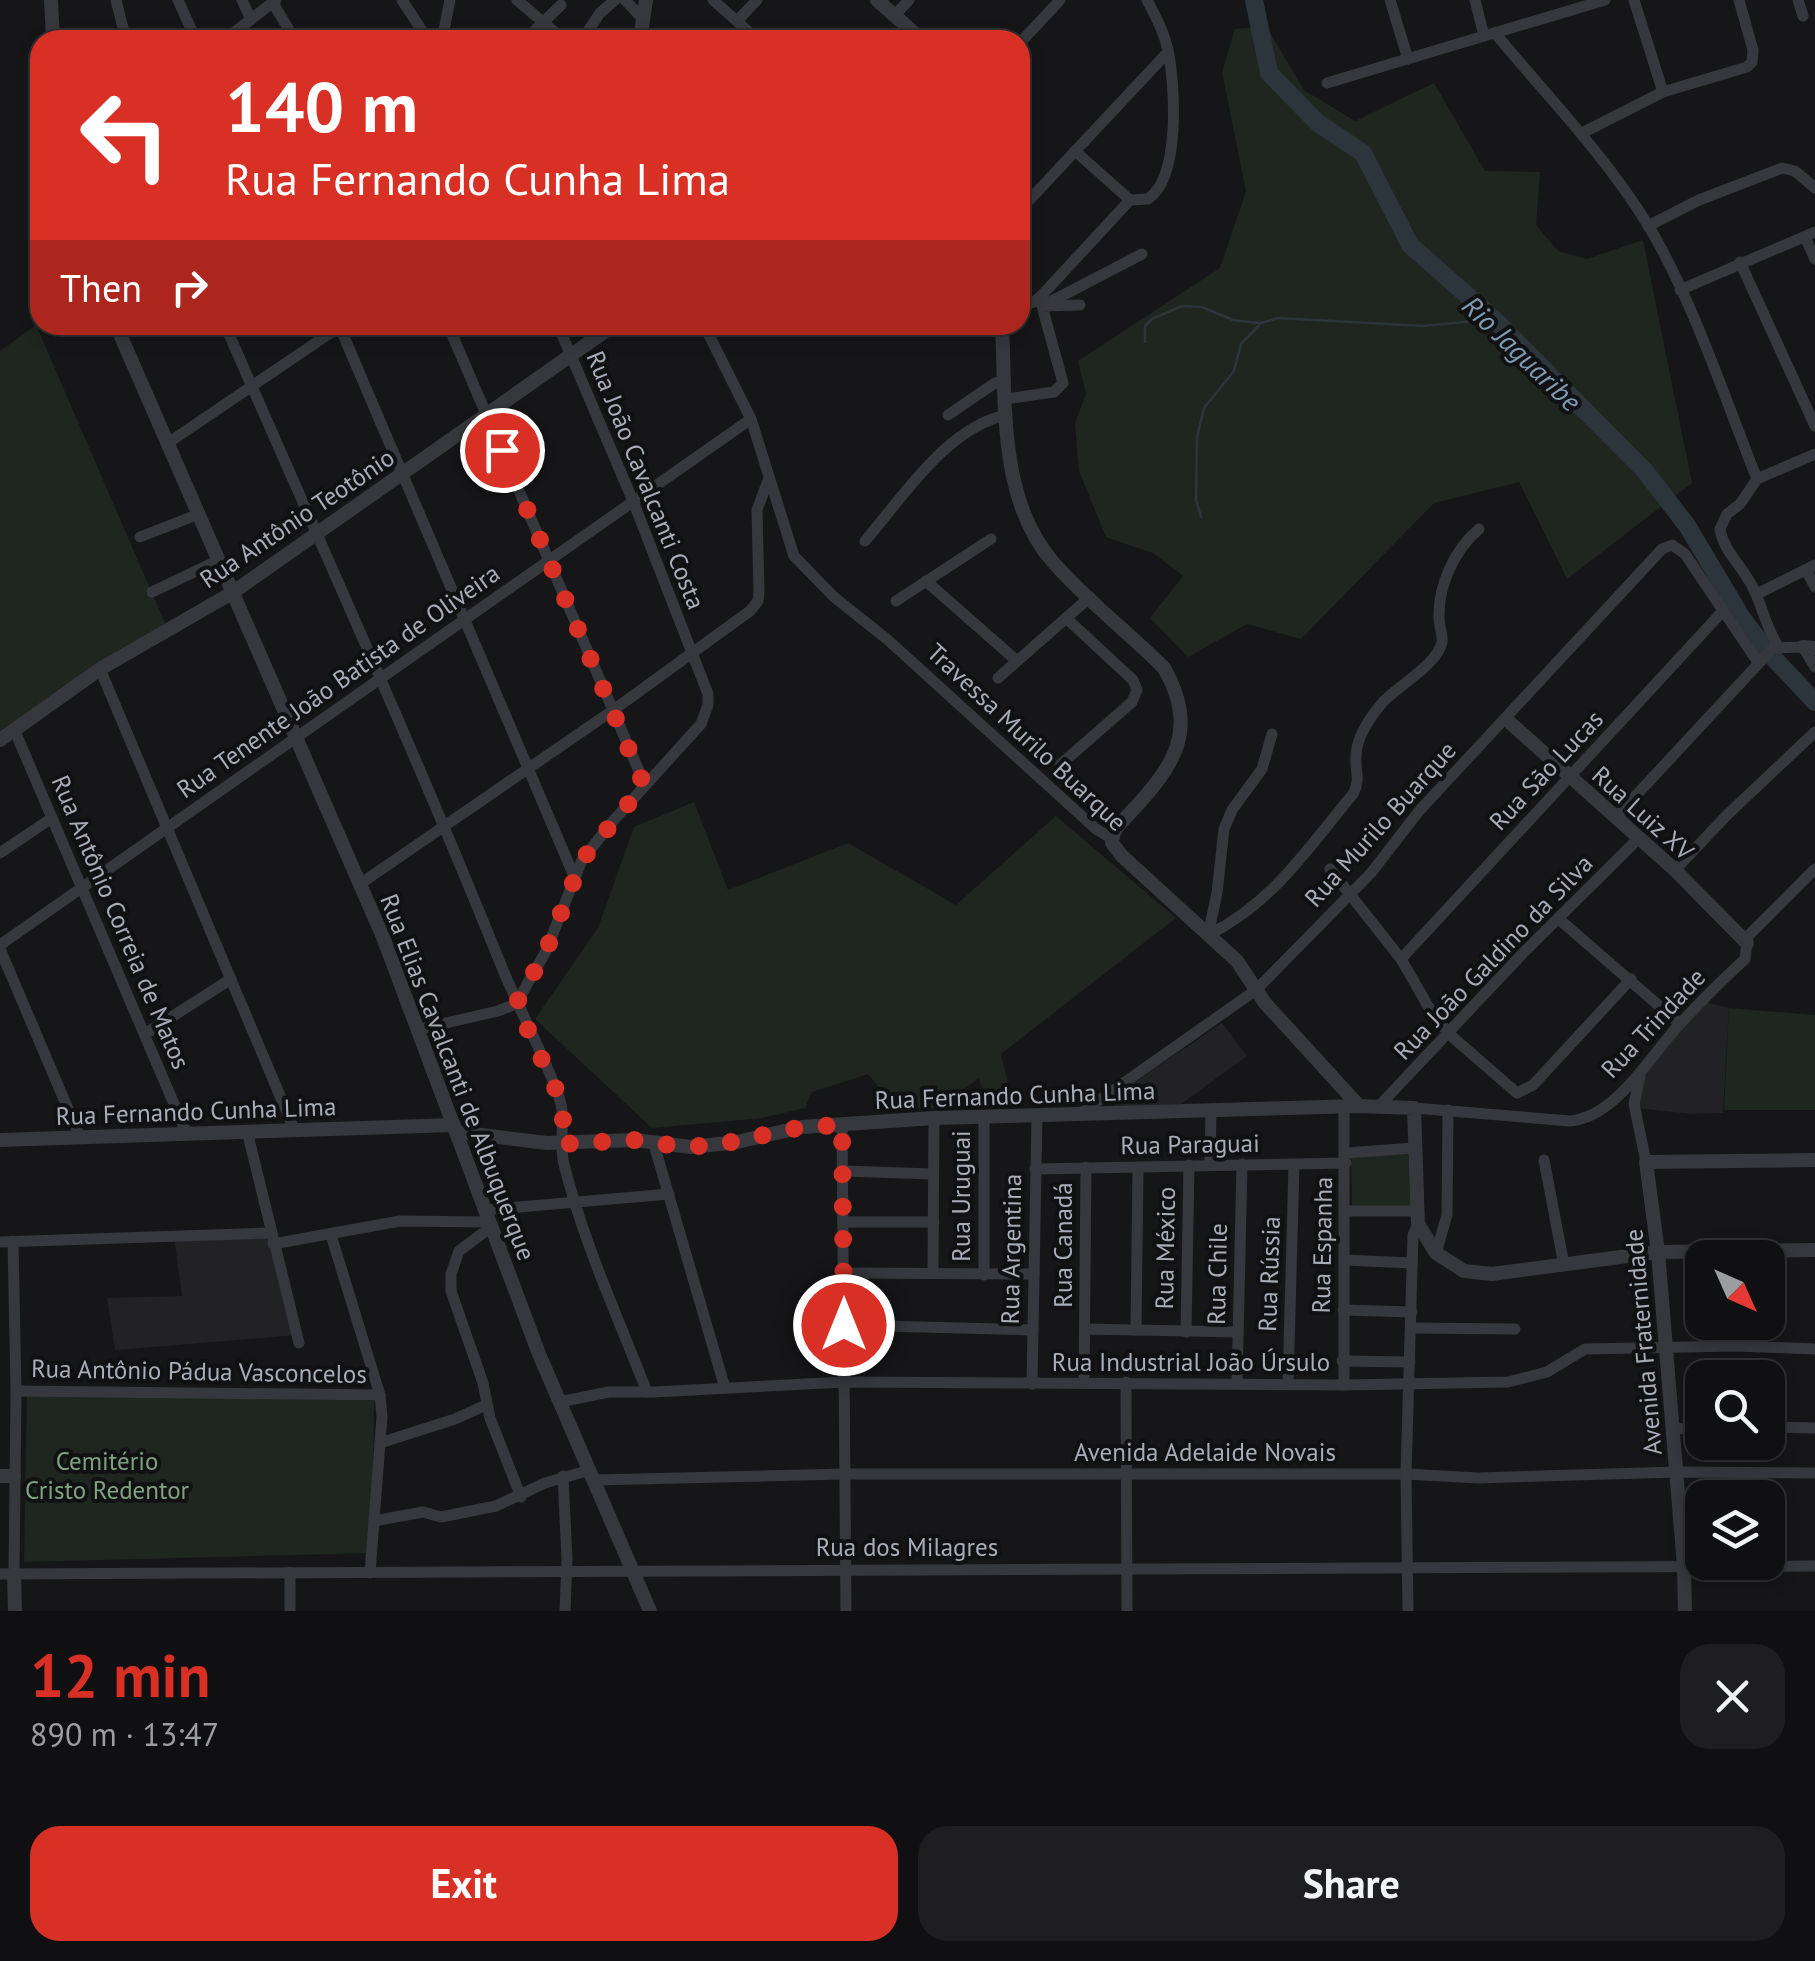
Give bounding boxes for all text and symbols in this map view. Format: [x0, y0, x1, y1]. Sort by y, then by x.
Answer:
text: 140 m [225, 61, 418, 151]
icon: left [60, 70, 190, 200]
text: Rua Fernando Cunha Lima [225, 149, 730, 207]
icon: right [162, 260, 217, 315]
text: Then [60, 263, 142, 312]
water label: Rio Jaguaribe [1455, 287, 1589, 419]
street label: Rua João Cavalcanti Costa [580, 346, 712, 614]
pin [460, 408, 545, 493]
icon: arrive [475, 423, 530, 478]
street label: Rua Antônio Teotônio [194, 441, 400, 595]
street label: Rua Tenente João Batista de Oliveira [170, 557, 506, 805]
street label: Travessa Murilo Buarque [921, 636, 1133, 838]
street label: Rua São Lucas [1482, 703, 1610, 837]
street label: Rua Murilo Buarque [1297, 735, 1463, 913]
street label: Rua Luiz XV [1586, 759, 1701, 868]
street label: Rua Antônio Correia de Matos [45, 770, 197, 1074]
street label: Rua João Galdino da Silva [1387, 848, 1599, 1066]
street label: Rua Elias Cavalcanti de Albuquerque [373, 889, 543, 1265]
street label: Rua Trindade [1594, 961, 1712, 1085]
street label: Rua Fernando Cunha Lima [874, 1074, 1156, 1116]
street label: Rua Fernando Cunha Lima [55, 1090, 337, 1132]
street label: Rua Paraguai [1120, 1127, 1260, 1161]
street label: Rua Uruguai [945, 1130, 977, 1262]
street label: Rua Argentina [994, 1173, 1028, 1325]
street label: Rua Espanha [1305, 1176, 1339, 1314]
street label: Rua Canadá [1047, 1182, 1079, 1308]
street label: Rua México [1148, 1186, 1182, 1310]
street label: Rua Rússia [1251, 1216, 1287, 1332]
street label: Rua Chile [1200, 1223, 1234, 1325]
street label: Avenida Fraternidade [1617, 1228, 1669, 1456]
north arrow [1685, 1240, 1785, 1340]
map controls [1685, 1240, 1785, 1580]
position arrow [792, 1273, 896, 1377]
street label: Rua Industrial João Úrsulo [1052, 1346, 1330, 1378]
street label: Rua Antônio Pádua Vasconcelos [31, 1352, 367, 1390]
button: search [1685, 1360, 1785, 1460]
street label: Avenida Adelaide Novais [1074, 1436, 1336, 1468]
park label: Cemitério Cristo Redentor [25, 1445, 190, 1506]
button: layers [1685, 1480, 1785, 1580]
street label: Rua dos Milagres [816, 1531, 998, 1563]
text: 12 min [30, 1636, 210, 1714]
button: close [1680, 1644, 1785, 1749]
text: 890 m · 13:47 [30, 1713, 219, 1755]
button: Exit [30, 1826, 898, 1941]
button: Share [918, 1826, 1785, 1941]

